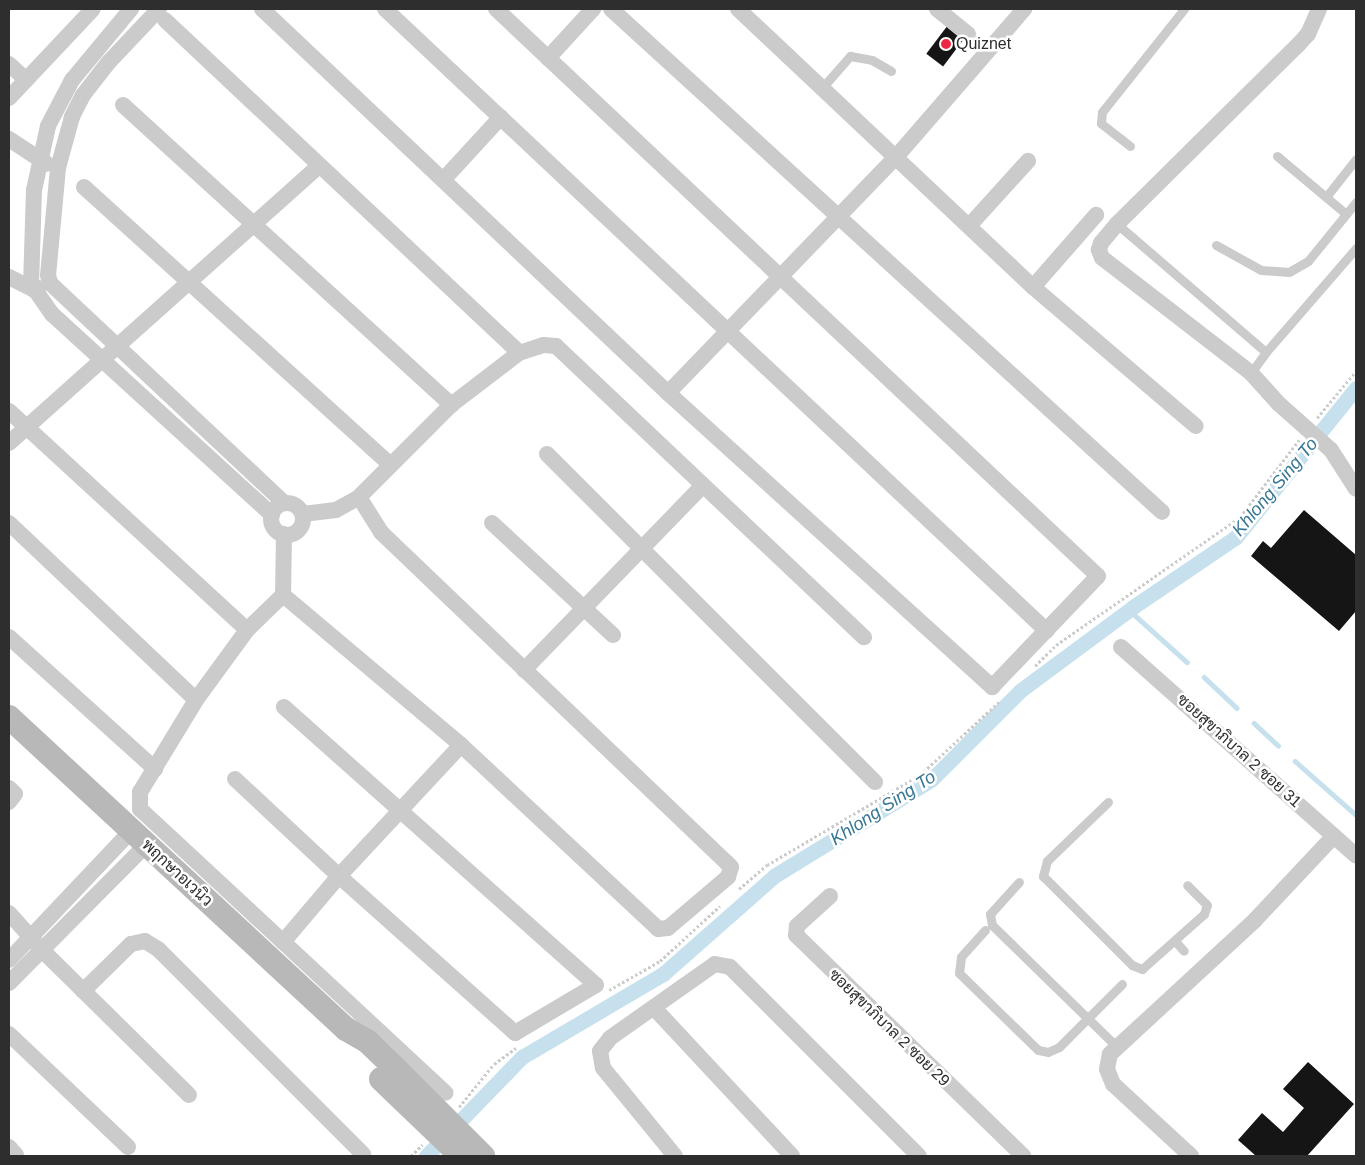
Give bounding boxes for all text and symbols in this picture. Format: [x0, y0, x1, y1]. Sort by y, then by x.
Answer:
place label: Quiznet [956, 34, 1011, 54]
marker: Quiznet [940, 38, 952, 50]
water label: Khlong Sing To [1228, 434, 1322, 540]
street label: ซอยสุขาภิบาล 2 ซอย 31 [1173, 690, 1305, 812]
water label: Khlong Sing To [826, 766, 940, 850]
street label: พฤกษาอเวนิว [138, 835, 216, 911]
street label: ซอยสุขาภิบาล 2 ซอย 29 [825, 965, 953, 1091]

